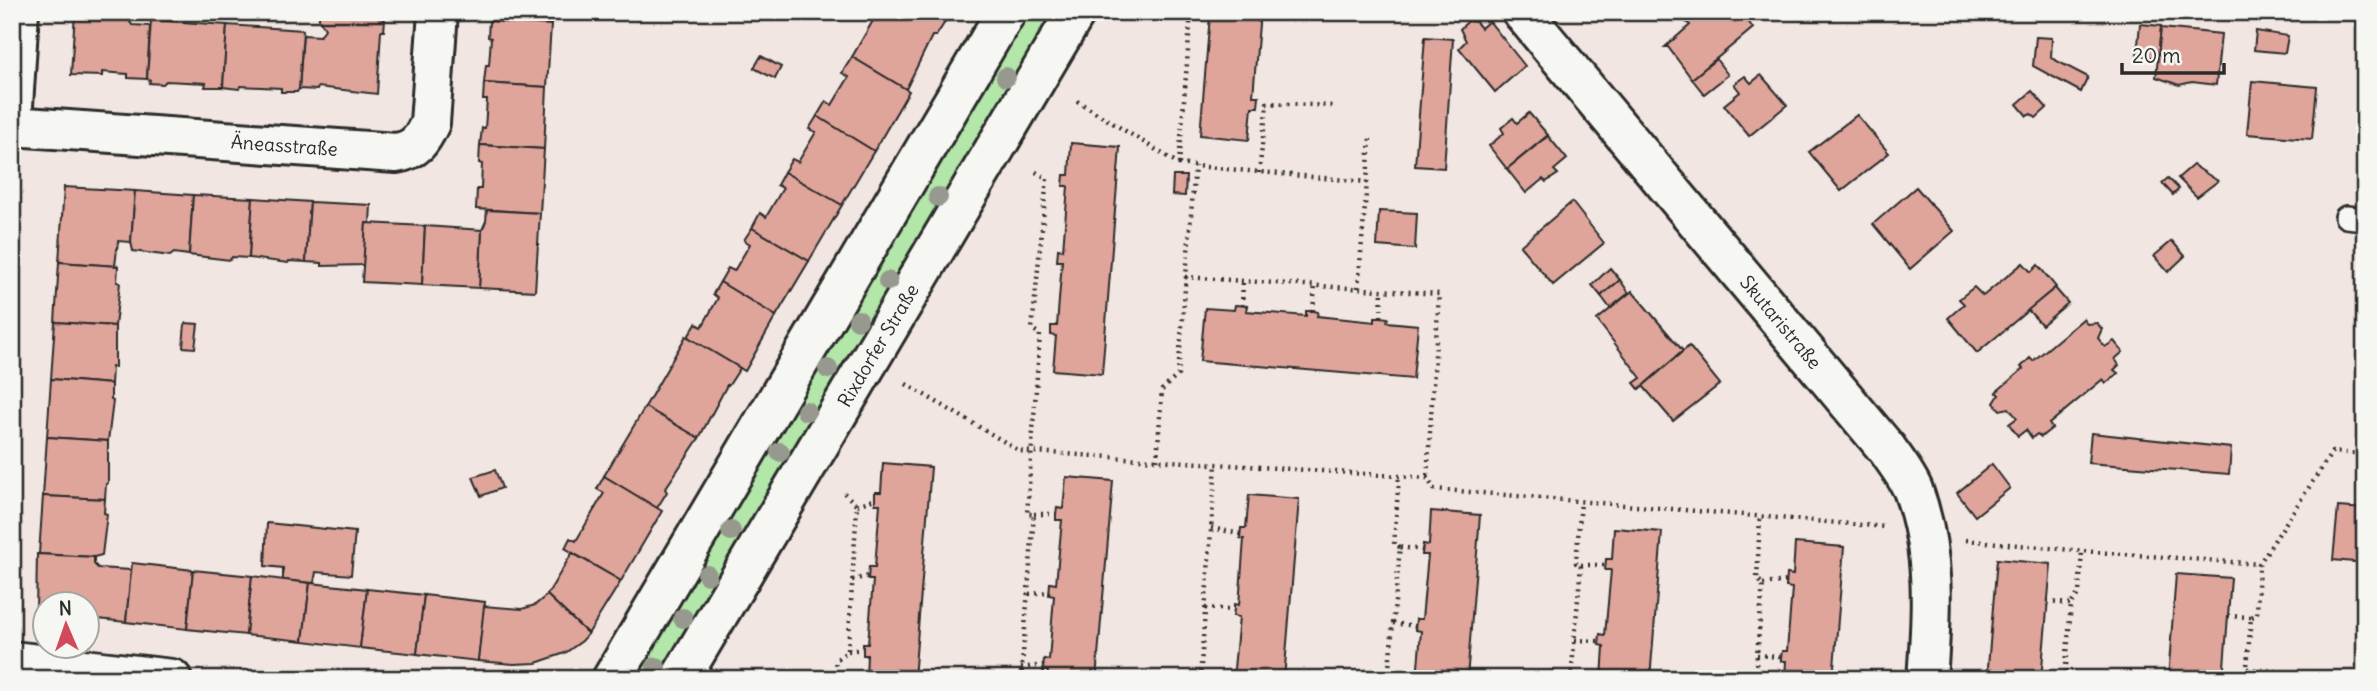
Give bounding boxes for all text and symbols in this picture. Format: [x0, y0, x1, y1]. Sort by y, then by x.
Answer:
scale bar [2122, 32, 2223, 76]
text: 20 m [2132, 42, 2181, 69]
street label: Äneasstraße [230, 129, 339, 161]
street label: Skutaristraße [1735, 270, 1827, 374]
street label: Rixdorfer Straße [832, 279, 924, 411]
north arrow [32, 590, 102, 660]
text: N [58, 596, 72, 620]

